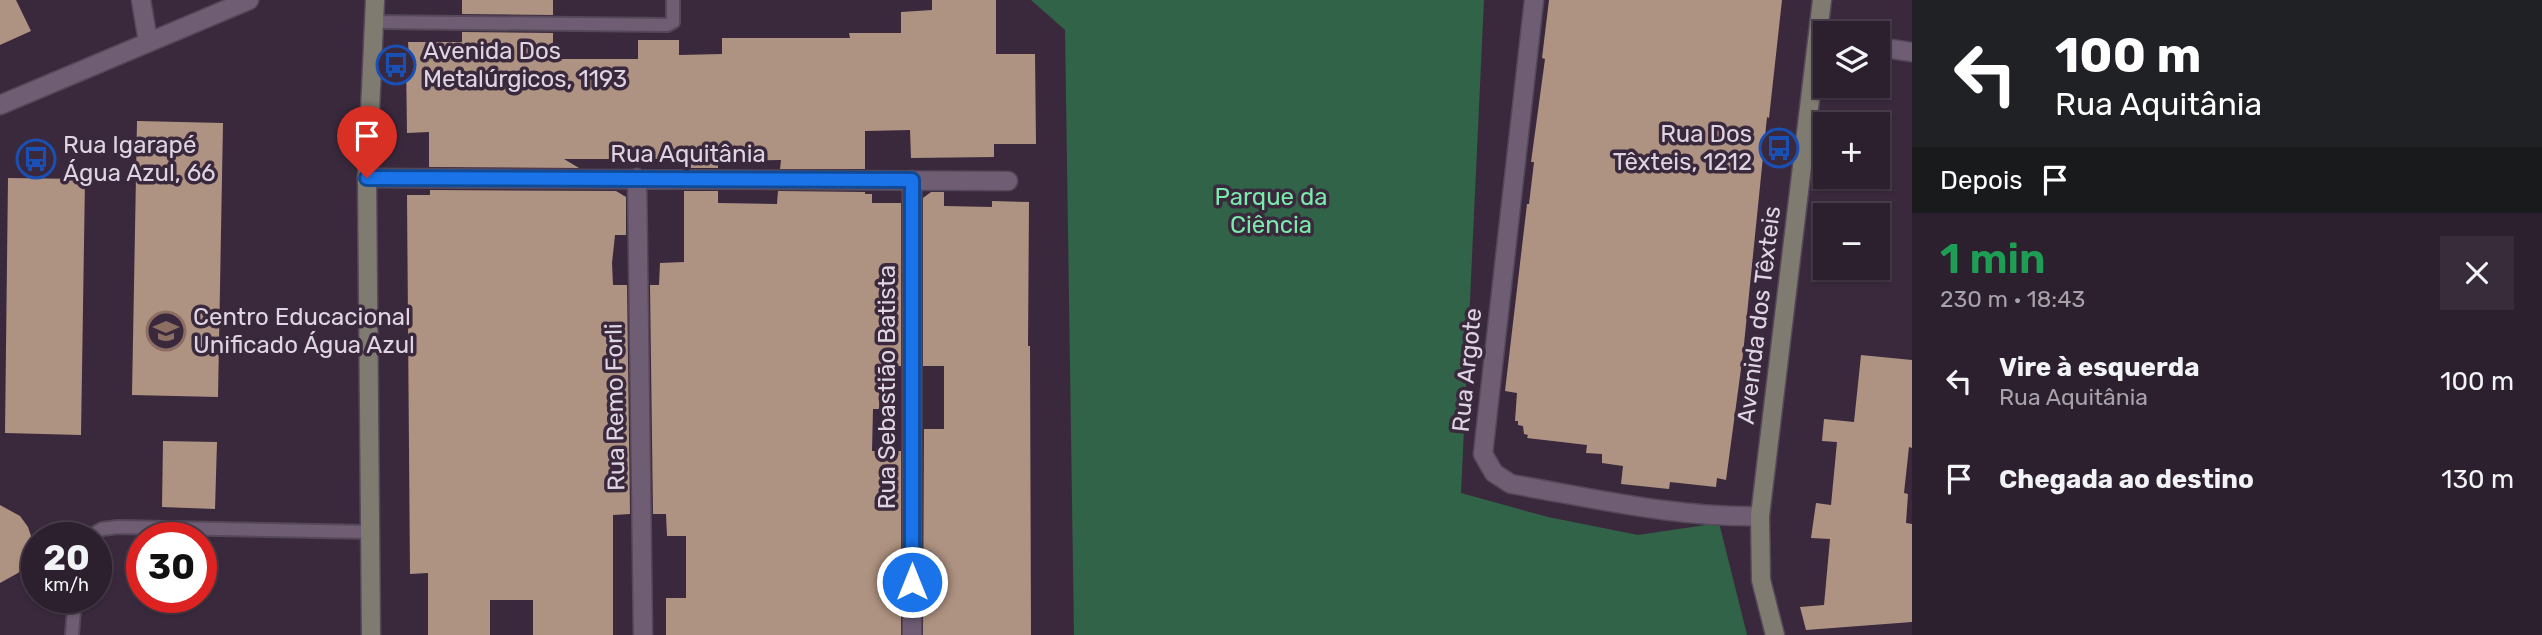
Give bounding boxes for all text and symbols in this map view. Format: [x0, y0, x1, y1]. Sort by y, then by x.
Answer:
map controls [1813, 21, 1890, 280]
button: layers [1813, 21, 1890, 98]
text: 100 m [2055, 26, 2201, 84]
icon: left [1940, 28, 2031, 119]
place label: Avenida Dos Metalúrgicos, 1193 [423, 37, 627, 93]
bus stop icon: Avenida Dos Metalúrgicos, 1193 [375, 44, 417, 86]
text: Rua Aquitânia [2055, 85, 2262, 123]
pin [337, 106, 397, 178]
button: + [1813, 112, 1890, 189]
icon: arrive [348, 117, 386, 155]
place label: Rua Dos Têxteis, 1212 [1613, 120, 1752, 176]
bus stop icon: Rua Dos Têxteis, 1212 [1758, 127, 1800, 169]
place label: Rua Igarapé Água Azul, 66 [63, 131, 216, 187]
bus stop icon: Rua Igarapé Água Azul, 66 [15, 138, 57, 180]
street label: Rua Aquitânia [610, 140, 766, 168]
icon: arrive [2036, 161, 2074, 199]
text: Depois [1940, 165, 2022, 196]
park label: Parque da Ciência [1215, 183, 1327, 239]
button: − [1813, 203, 1890, 280]
street label: Avenida dos Têxteis [1732, 204, 1786, 426]
text: 1 min [1940, 234, 2046, 284]
button: close [2440, 236, 2514, 310]
street label: Rua Sebastião Batista [873, 265, 901, 509]
text: 230 m · 18:43 [1940, 285, 2085, 313]
place label: Centro Educacional Unificado Água Azul [193, 303, 415, 359]
street label: Rua Argote [1447, 307, 1487, 433]
school or university icon: Centro Educacional Unificado Água Azul [145, 310, 187, 352]
street label: Rua Remo Forli [600, 323, 630, 491]
text: Vire à esquerda [1999, 352, 2200, 383]
icon: left [1940, 362, 1978, 400]
text: 100 m [2440, 366, 2514, 397]
text: Rua Aquitânia [1999, 383, 2148, 411]
icon: arrive [1940, 460, 1978, 498]
text: Chegada ao destino [1999, 464, 2254, 495]
text: 130 m [2441, 464, 2514, 495]
speed limit sign: 30 [126, 522, 217, 613]
text: 20 [43, 537, 90, 579]
position arrow [875, 545, 949, 619]
text: km/h [44, 574, 89, 596]

